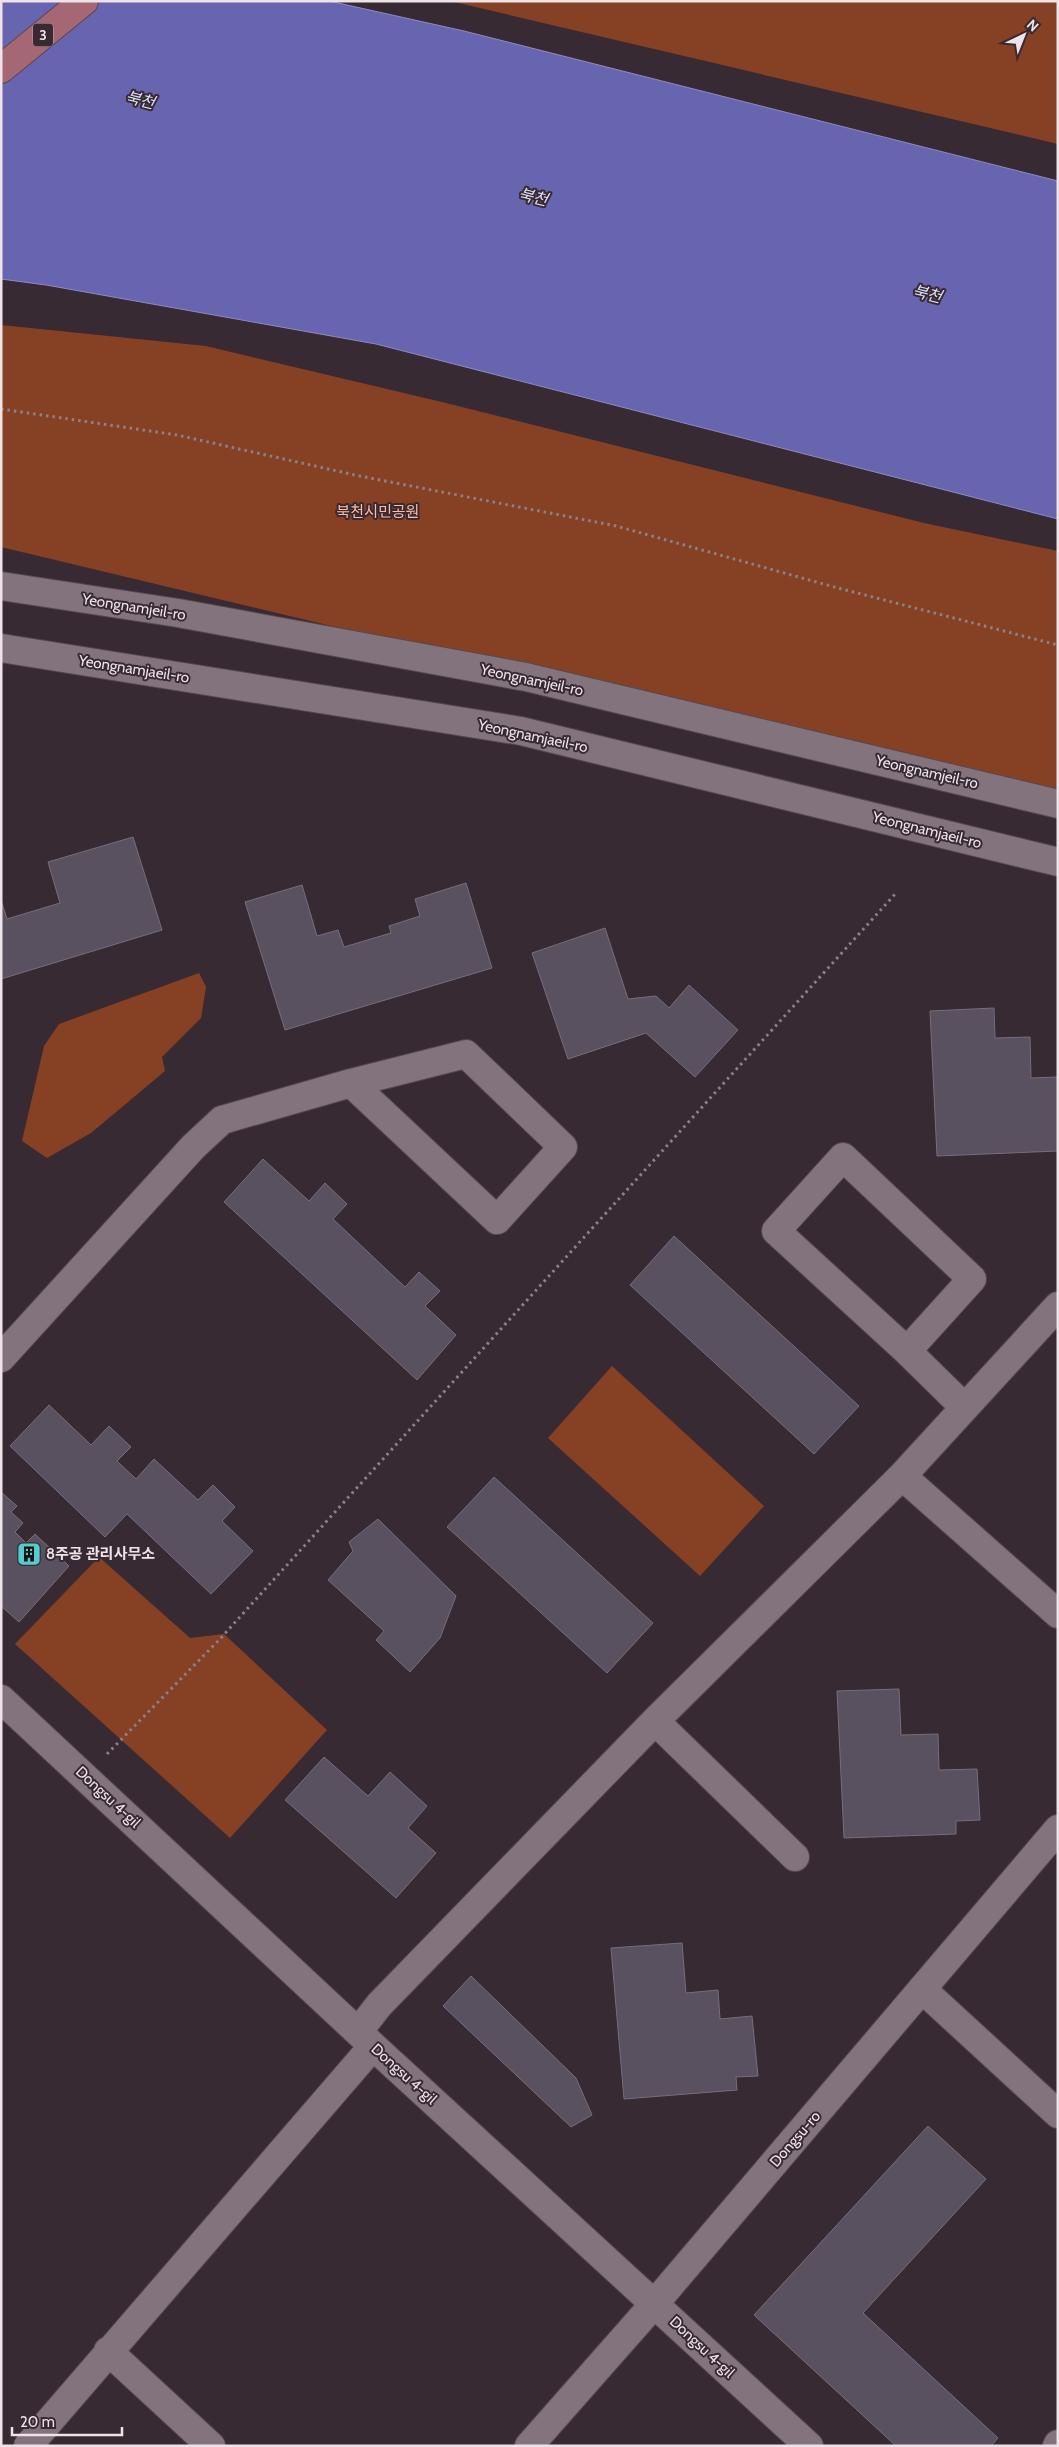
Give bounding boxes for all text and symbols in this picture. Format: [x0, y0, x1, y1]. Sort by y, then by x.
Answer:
north arrow [999, 10, 1049, 60]
text: N [1023, 16, 1043, 35]
road number: 3 [33, 24, 53, 46]
water label: 북천 [123, 87, 159, 113]
water label: 북천 [516, 184, 552, 210]
water label: 북천 [910, 281, 946, 307]
park label: 북천시민공원 [337, 503, 419, 521]
street label: Yeongnamjeil-ro [80, 590, 187, 624]
street label: Yeongnamjaeil-ro [76, 651, 191, 687]
street label: Yeongnamjeil-ro [478, 660, 585, 700]
street label: Yeongnamjaeil-ro [476, 715, 590, 756]
street label: Yeongnamjeil-ro [873, 751, 980, 793]
street label: Yeongnamjaeil-ro [870, 808, 983, 852]
building icon: 8주공 관리사무소 [16, 1541, 42, 1567]
place label: 8주공 관리사무소 [46, 1545, 155, 1563]
street label: Dongsu 4-gil [72, 1762, 144, 1832]
street label: Dongsu 4-gil [368, 2040, 441, 2108]
street label: Dongsu-ro [766, 2107, 824, 2171]
street label: Dongsu 4-gil [666, 2312, 738, 2382]
scale bar [12, 2404, 122, 2436]
text: 20 m [20, 2413, 55, 2431]

